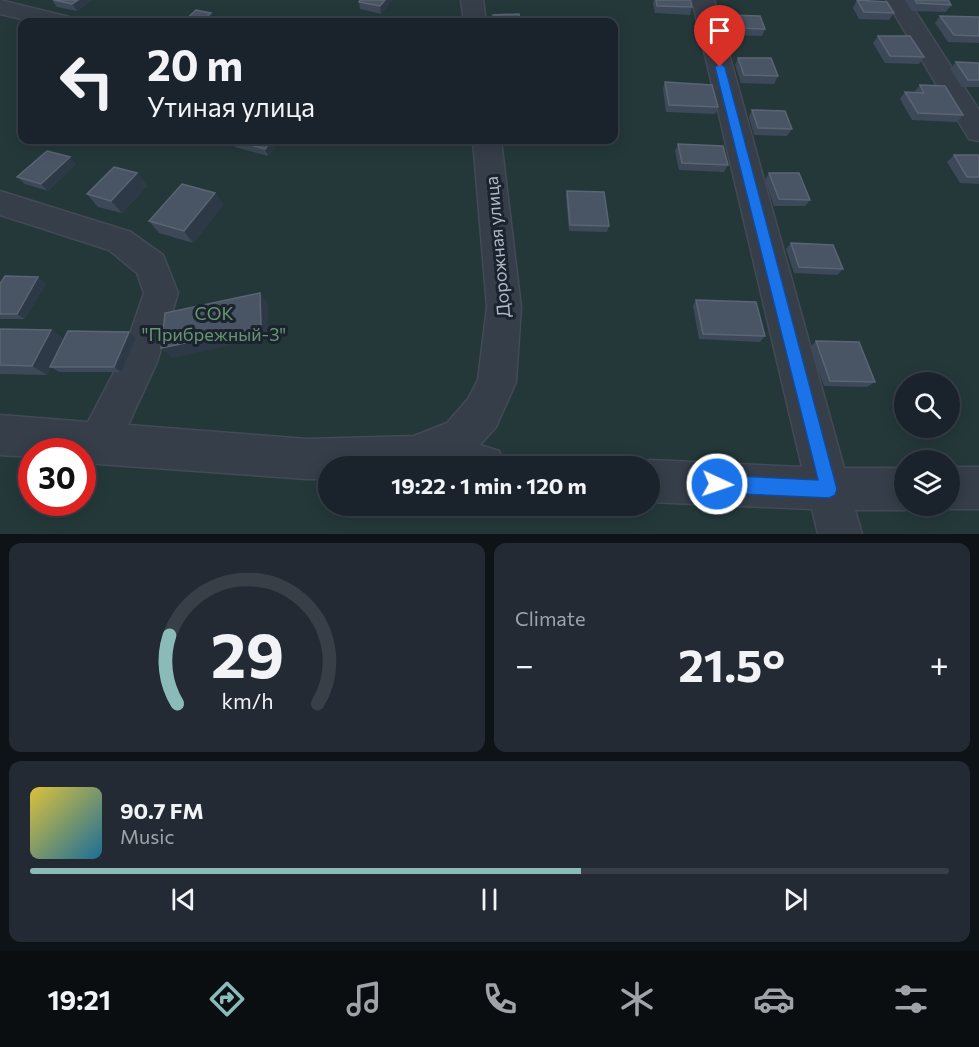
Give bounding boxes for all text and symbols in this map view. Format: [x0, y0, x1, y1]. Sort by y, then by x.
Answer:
pin [694, 5, 745, 67]
icon: arrive [703, 14, 736, 47]
text: 20 m [147, 38, 243, 90]
icon: left [48, 42, 126, 120]
text: Утиная улица [147, 90, 315, 123]
street label: Дорожная улица [480, 175, 514, 319]
park label: СОК "Прибрежный-3" [142, 302, 286, 345]
map controls [894, 372, 960, 516]
button: search [894, 372, 960, 438]
speed limit sign: 30 [18, 438, 96, 516]
button: layers [894, 450, 960, 516]
position arrow [685, 452, 749, 516]
text: 19:22 · 1 min · 120 m [391, 472, 587, 499]
text: Climate [515, 606, 585, 630]
text: 29 [210, 615, 284, 691]
text: 21.5° [678, 636, 785, 691]
text: − [515, 643, 534, 684]
text: + [930, 643, 949, 684]
text: km/h [221, 688, 273, 714]
text: 90.7 FM [120, 797, 204, 824]
text: Music [120, 824, 174, 848]
icon: previous [167, 883, 200, 916]
icon: pause [473, 883, 506, 916]
icon: next [779, 883, 812, 916]
icon: directions [206, 978, 248, 1020]
icon: music [343, 978, 385, 1020]
icon: phone [479, 978, 521, 1020]
icon: climate [616, 978, 658, 1020]
icon: car [753, 978, 795, 1020]
icon: filters [890, 978, 932, 1020]
text: 19:21 [47, 983, 111, 1016]

